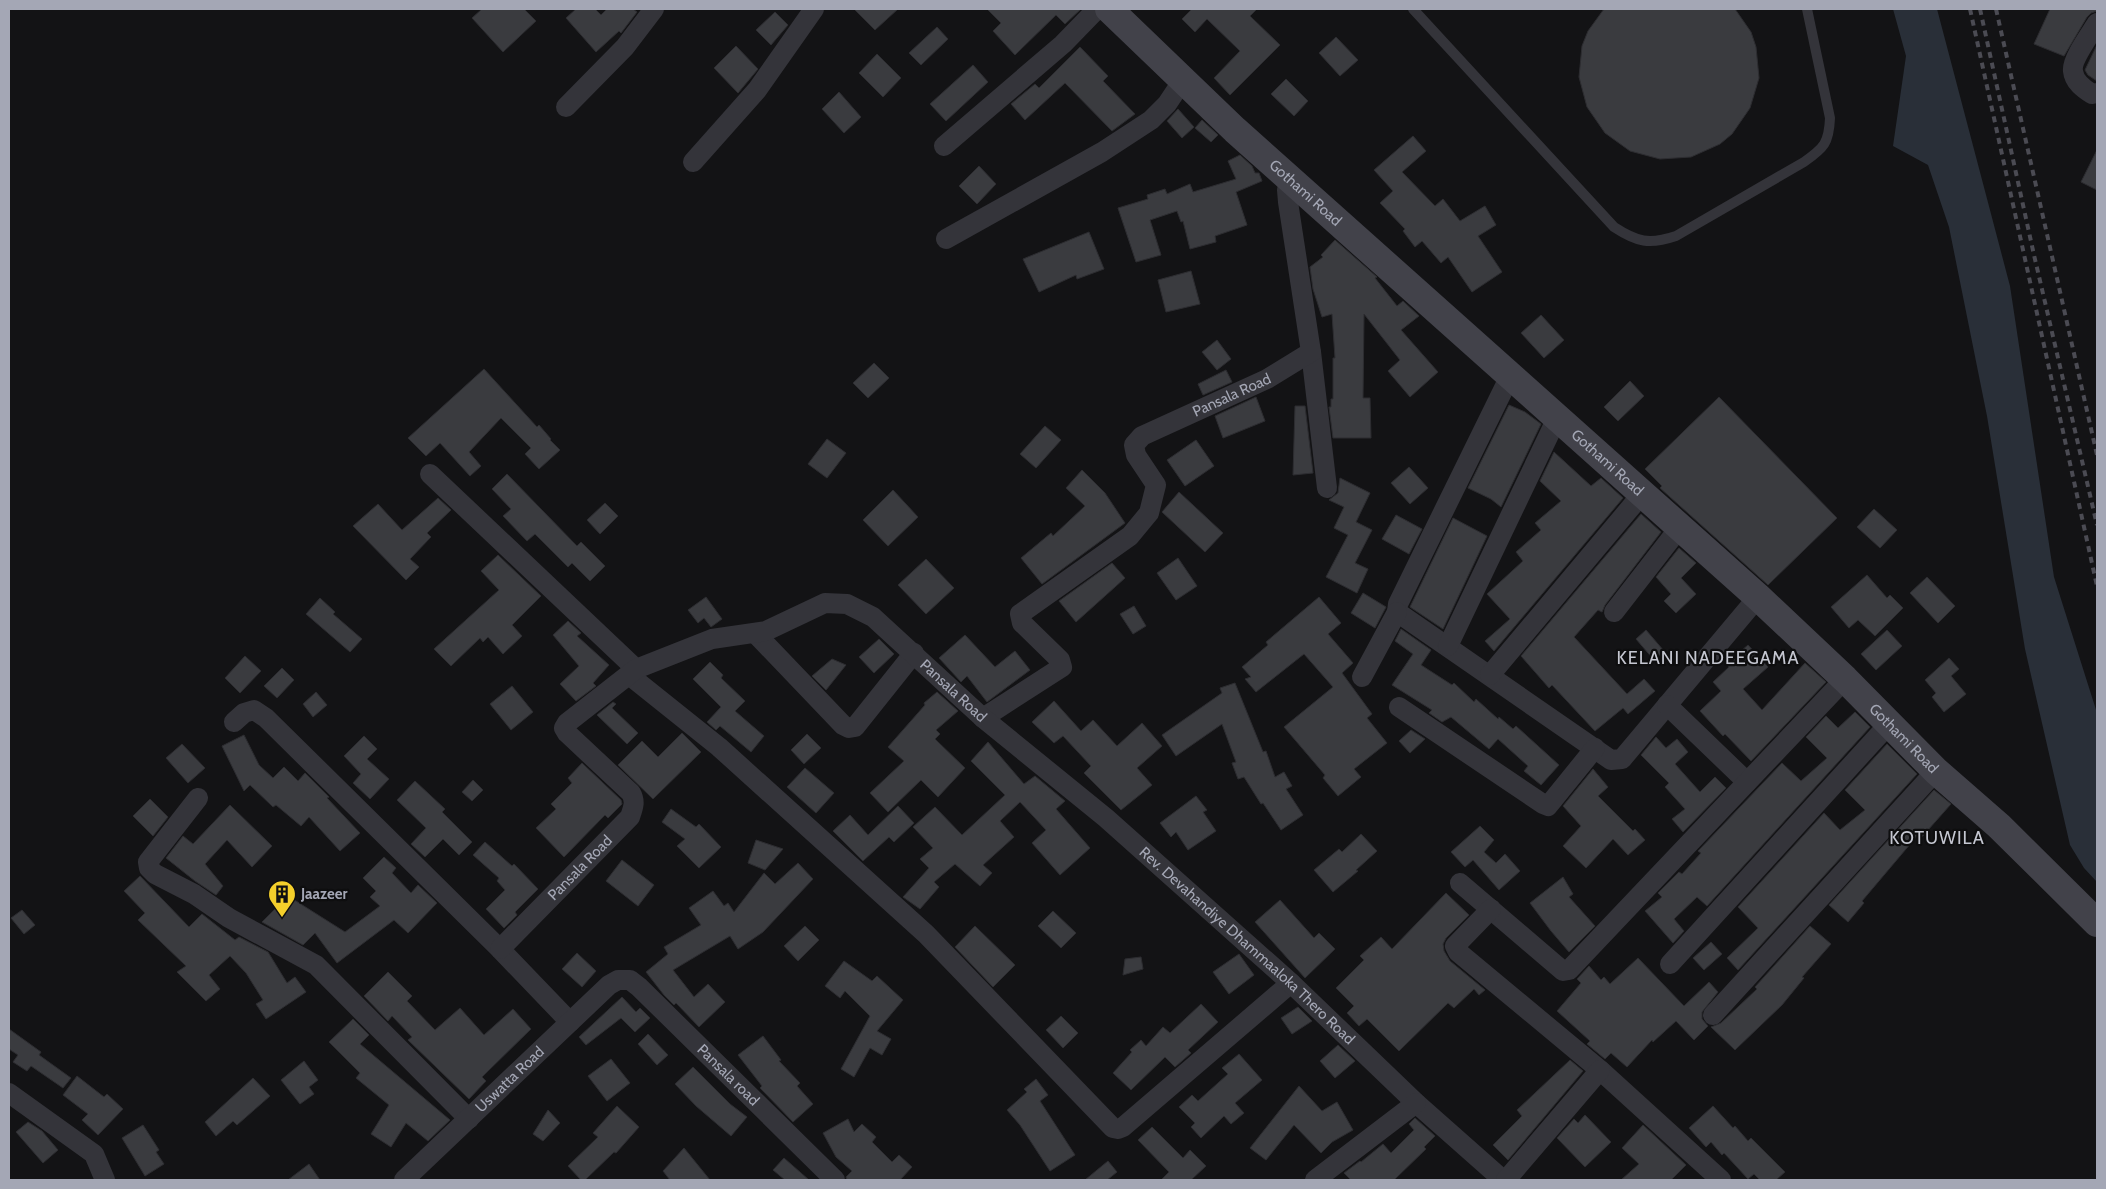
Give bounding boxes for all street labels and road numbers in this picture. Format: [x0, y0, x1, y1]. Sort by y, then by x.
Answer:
street label: Gothami Road [1265, 156, 1345, 230]
street label: Pansala Road [1190, 369, 1274, 421]
street label: Gothami Road [1568, 426, 1647, 500]
street label: Pansala Road [916, 656, 990, 726]
street label: Gothami Road [1865, 700, 1942, 777]
street label: Pansala Road [544, 832, 616, 904]
street label: Rev. Devahandiye Dhammaaloka Thero Road [1136, 843, 1358, 1048]
street label: Pansala road [694, 1041, 763, 1109]
street label: Uswatta Road [472, 1043, 548, 1116]

